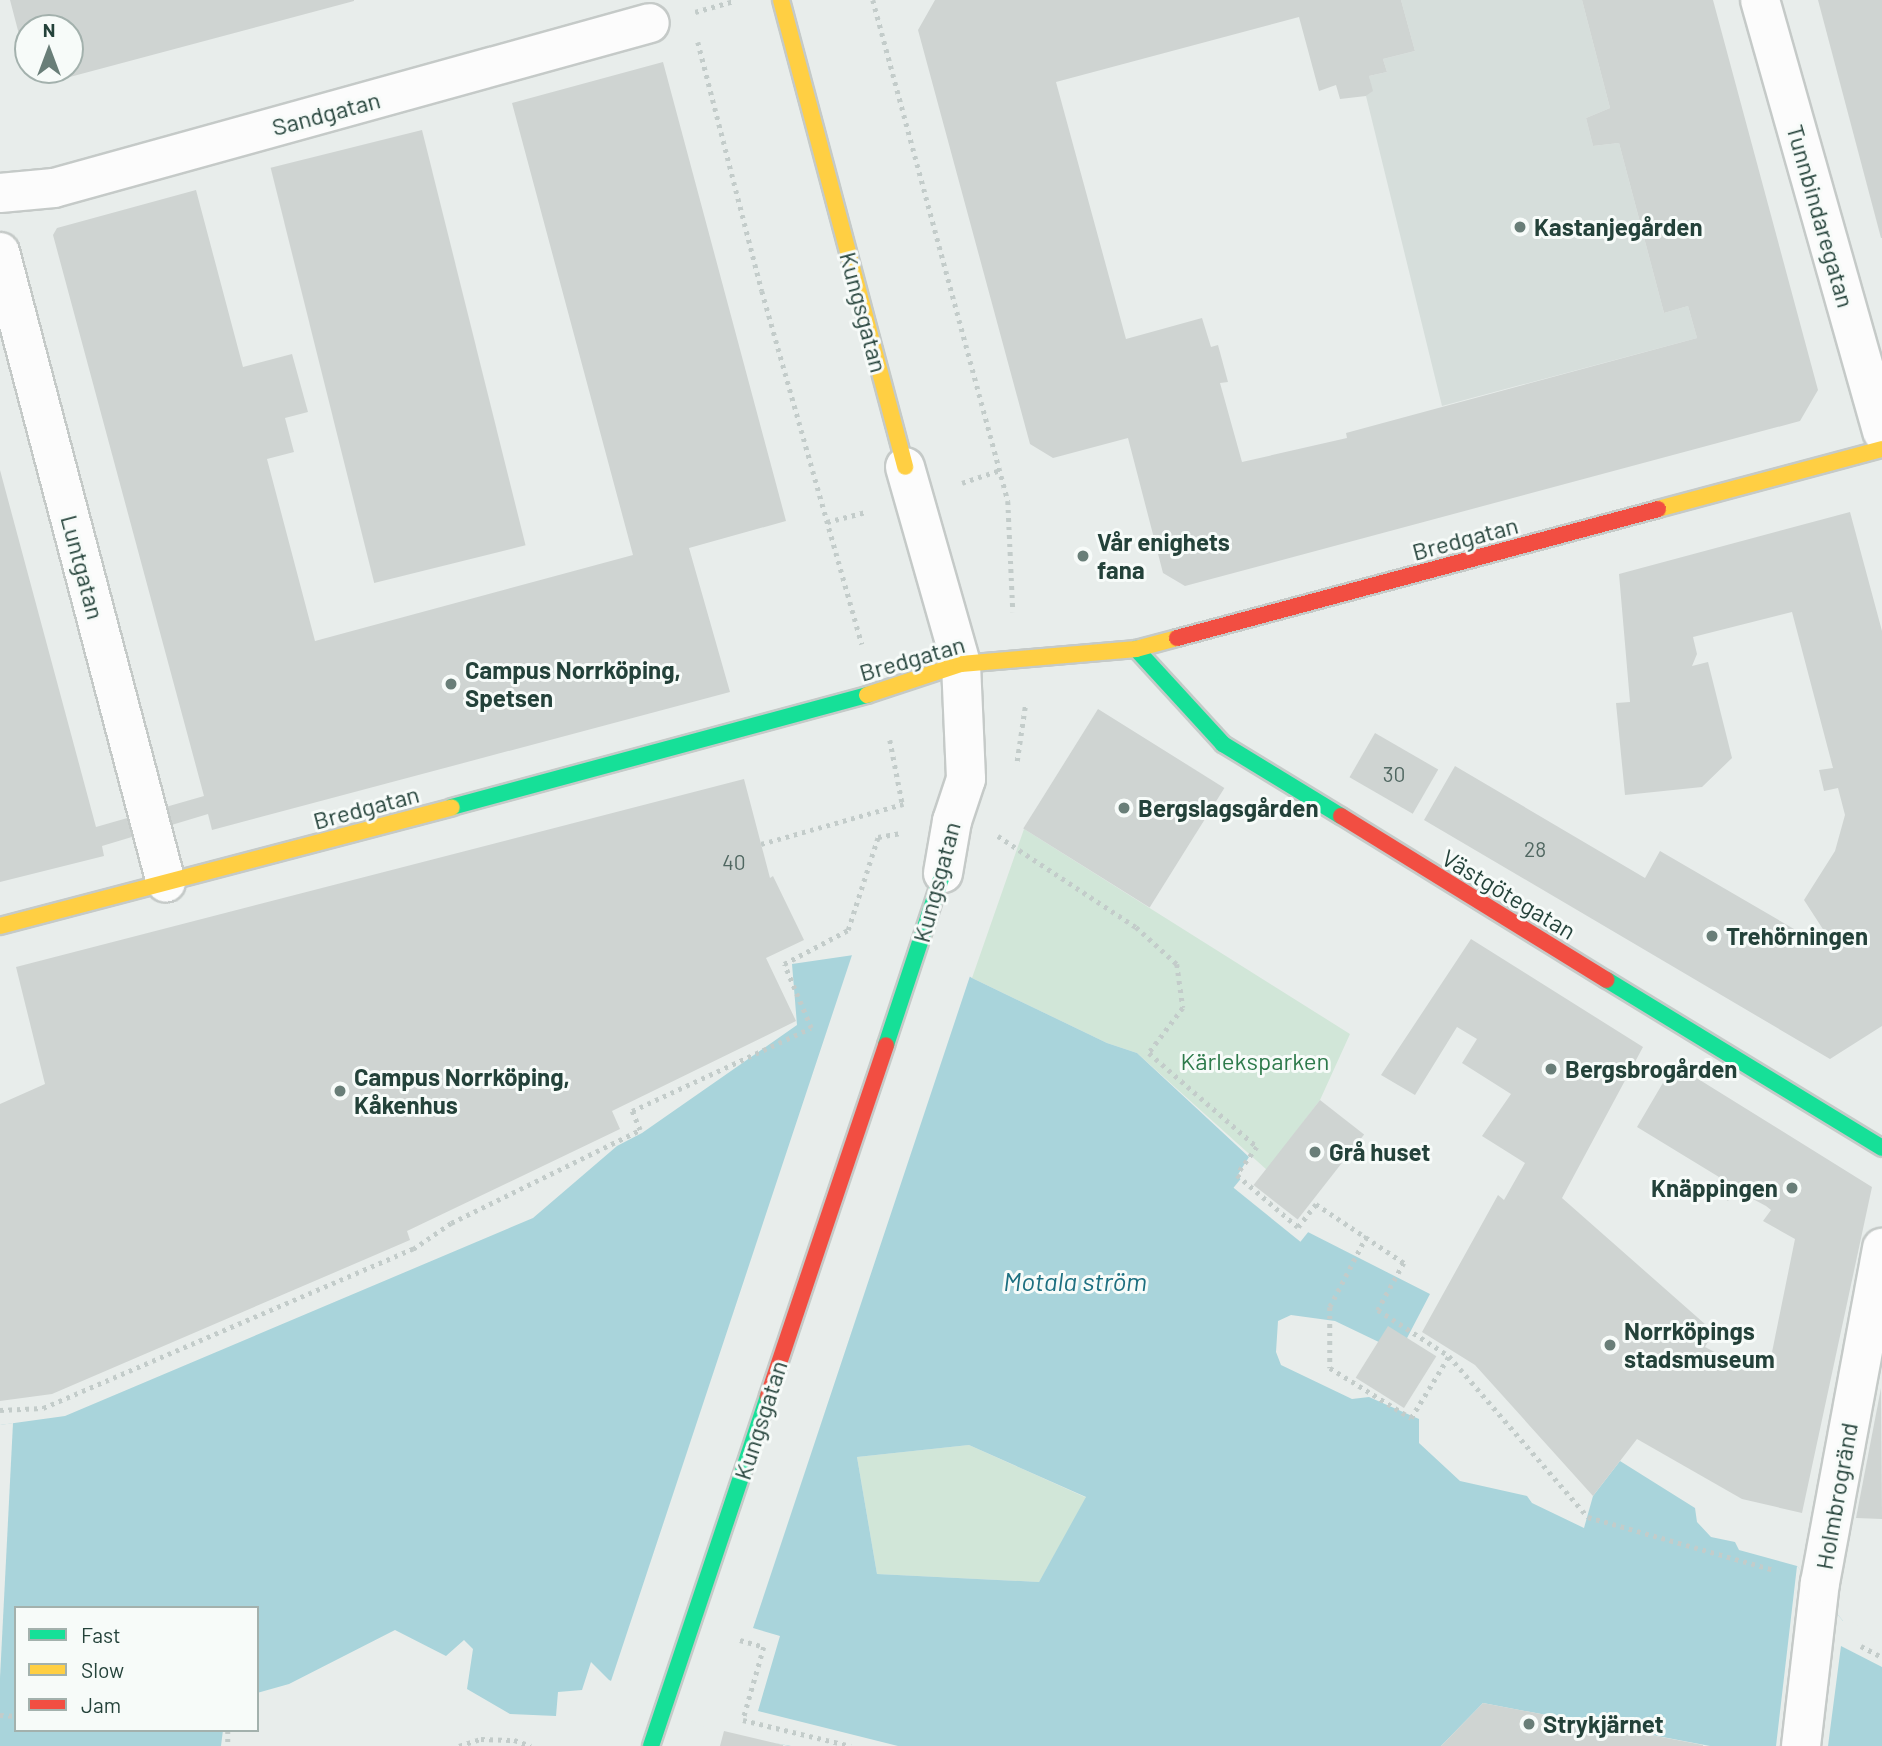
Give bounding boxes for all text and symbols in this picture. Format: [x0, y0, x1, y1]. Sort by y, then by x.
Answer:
north arrow [14, 14, 84, 84]
text: N [43, 18, 55, 41]
street label: Sandgatan [269, 85, 383, 141]
street label: Tunnbindaregatan [1781, 121, 1861, 311]
place label: Kastanjegården [1534, 213, 1703, 241]
marker: Kastanjegården [1512, 219, 1528, 235]
street label: Kungsgatan [834, 249, 894, 375]
street label: Bredgatan [1409, 510, 1521, 566]
street label: Luntgatan [55, 512, 111, 622]
place label: Vår enighets fana [1097, 528, 1230, 584]
marker: Vår enighets fana [1075, 548, 1091, 564]
street label: Bredgatan [856, 629, 968, 687]
place label: Campus Norrköping, Spetsen [465, 656, 681, 712]
marker: Campus Norrköping, Spetsen [443, 676, 459, 692]
house number: 30 [1383, 761, 1405, 787]
street label: Bredgatan [310, 779, 422, 835]
place label: Bergslagsgården [1138, 794, 1319, 822]
marker: Bergslagsgården [1116, 800, 1132, 816]
street label: Kungsgatan [906, 819, 966, 945]
house number: 28 [1524, 836, 1546, 862]
street label: Västgötegatan [1437, 843, 1581, 945]
house number: 40 [722, 849, 746, 875]
place label: Trehörningen [1726, 922, 1868, 950]
marker: Trehörningen [1704, 928, 1720, 944]
park label: Kärleksparken [1181, 1047, 1329, 1075]
place label: Bergsbrogården [1565, 1055, 1737, 1083]
marker: Bergsbrogården [1543, 1061, 1559, 1077]
place label: Campus Norrköping, Kåkenhus [354, 1063, 570, 1119]
marker: Campus Norrköping, Kåkenhus [332, 1083, 348, 1099]
place label: Grå huset [1329, 1138, 1430, 1166]
marker: Grå huset [1307, 1144, 1323, 1160]
place label: Knäppingen [1651, 1174, 1778, 1202]
marker: Knäppingen [1784, 1180, 1800, 1196]
water label: Motala ström [1003, 1265, 1147, 1297]
place label: Norrköpings stadsmuseum [1624, 1317, 1775, 1373]
marker: Norrköpings stadsmuseum [1602, 1337, 1618, 1353]
street label: Kungsgatan [727, 1357, 793, 1483]
street label: Holmbrogränd [1809, 1420, 1863, 1572]
legend [14, 1606, 259, 1732]
text: Fast [81, 1622, 121, 1647]
text: Slow [81, 1657, 124, 1682]
text: Jam [81, 1692, 121, 1717]
place label: Strykjärnet [1543, 1710, 1664, 1738]
marker: Strykjärnet [1521, 1716, 1537, 1732]

